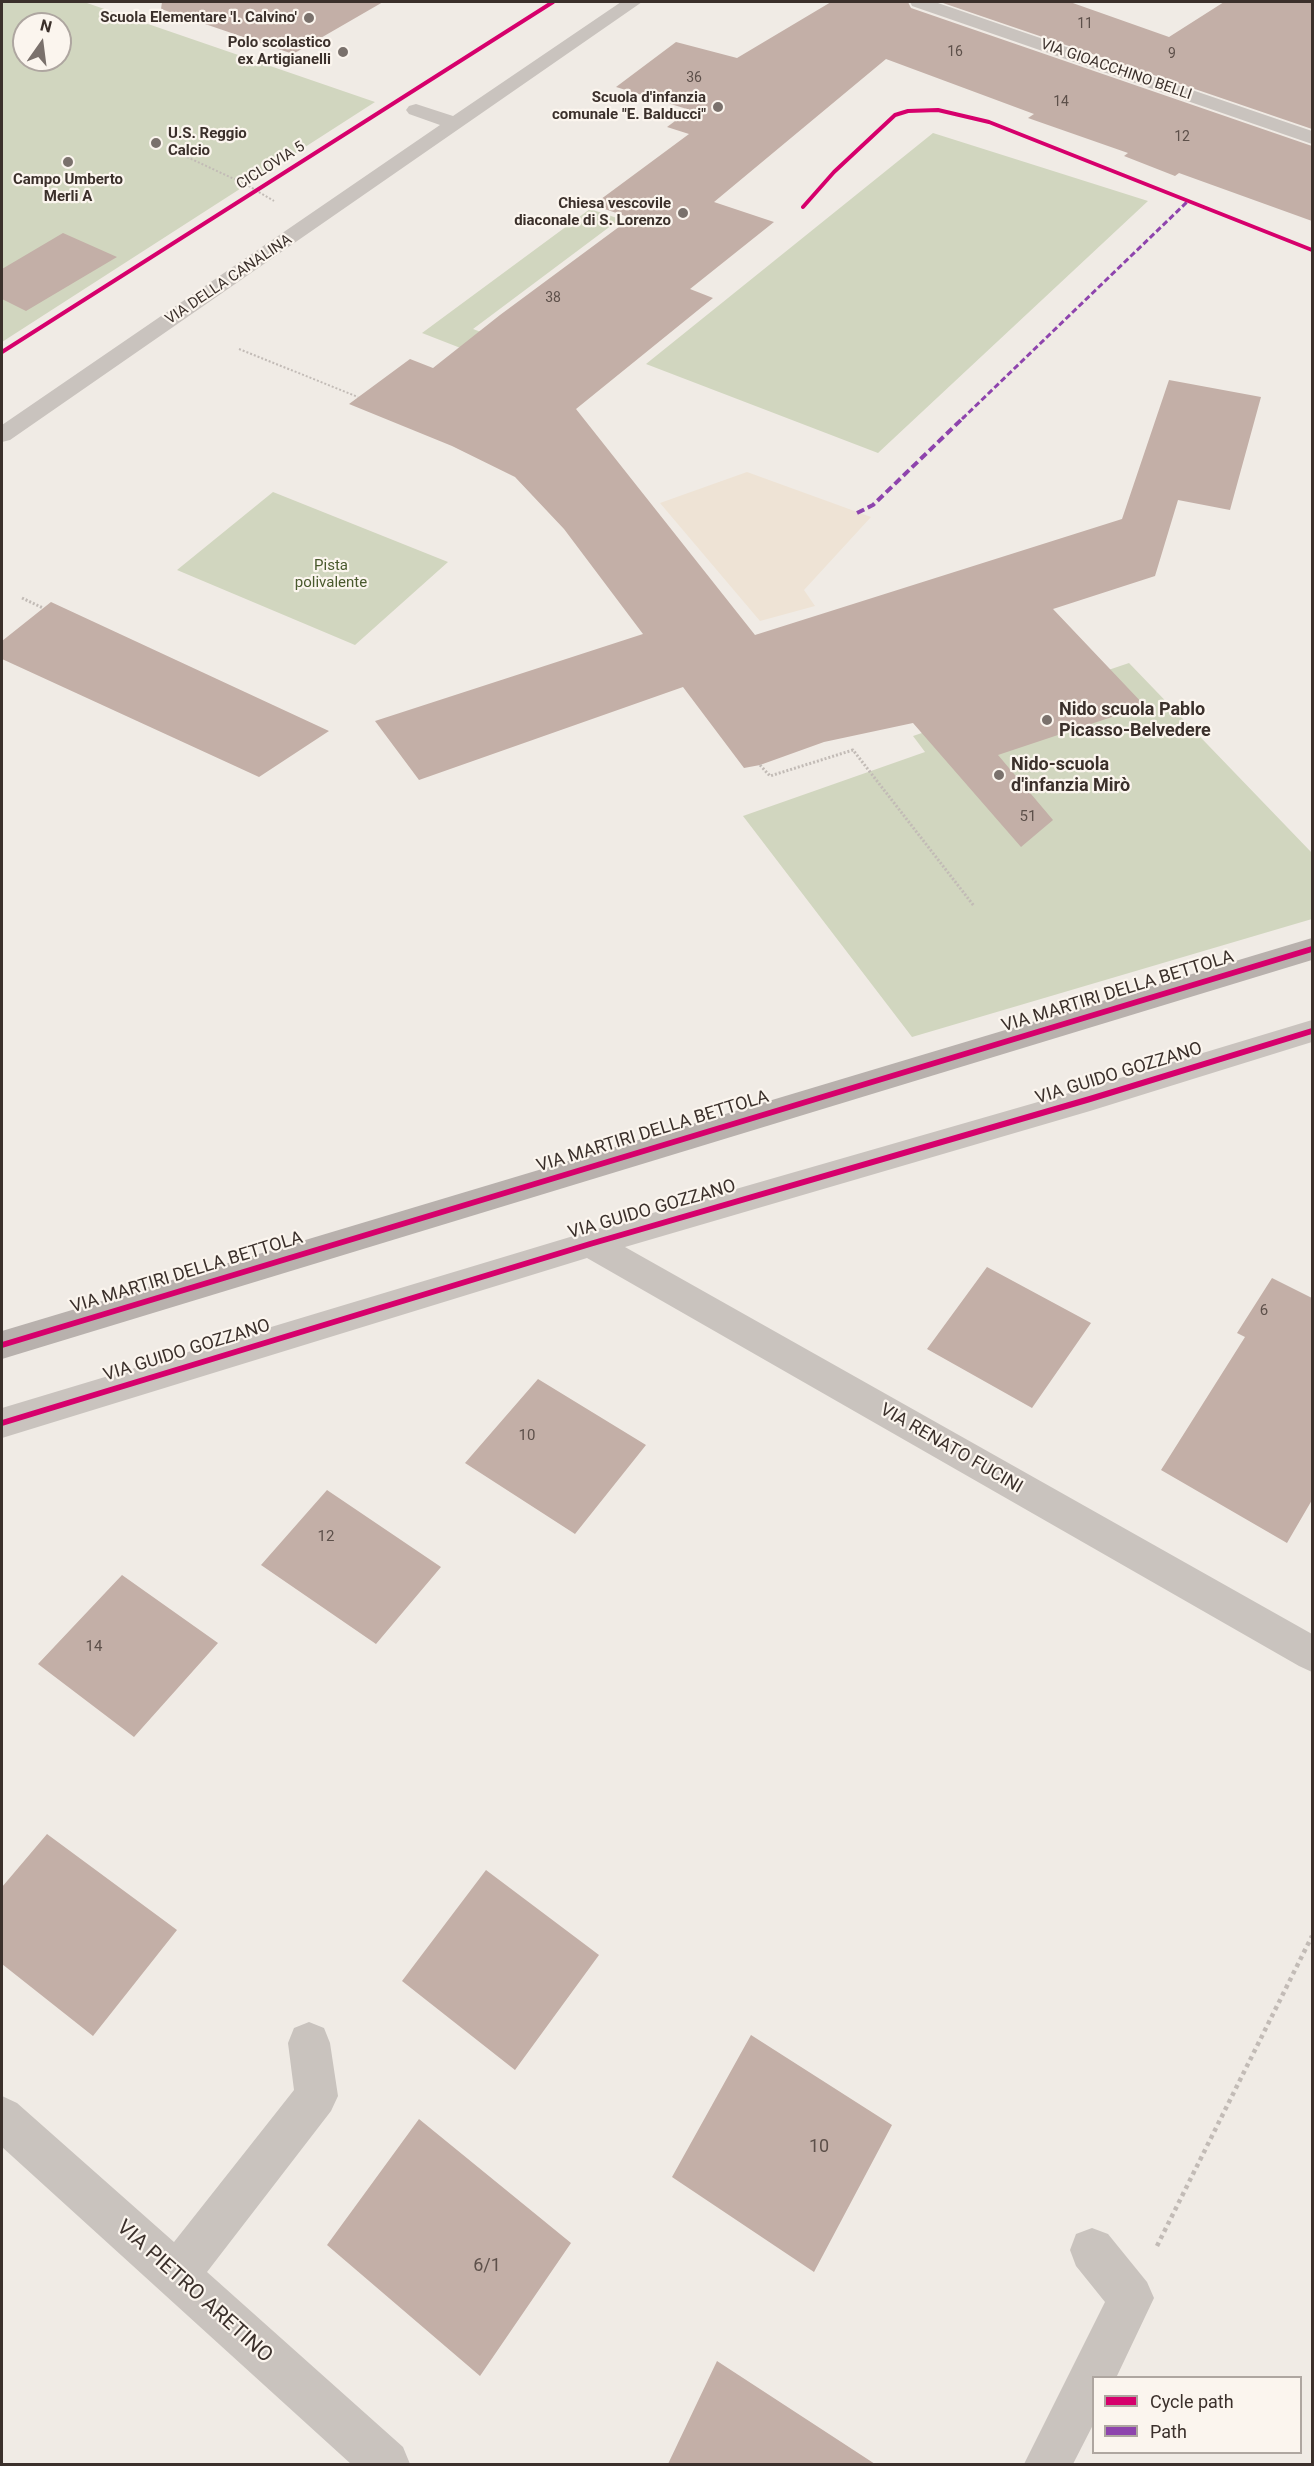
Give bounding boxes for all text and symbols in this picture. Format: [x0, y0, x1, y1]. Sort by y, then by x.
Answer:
place label: Scuola Elementare 'I. Calvino' [100, 9, 297, 27]
marker: Scuola Elementare 'I. Calvino' [302, 11, 316, 25]
north arrow [12, 12, 72, 72]
text: N [38, 15, 54, 37]
house number: 11 [1077, 16, 1093, 32]
place label: Polo scolastico ex Artigianelli [228, 34, 331, 69]
street label: VIA GIOACCHINO BELLI [1038, 36, 1194, 104]
house number: 16 [947, 44, 963, 60]
marker: Polo scolastico ex Artigianelli [336, 45, 350, 59]
house number: 9 [1168, 46, 1176, 62]
house number: 36 [686, 70, 702, 86]
place label: Scuola d'infanzia comunale "E. Balducci" [552, 89, 706, 124]
house number: 14 [1053, 94, 1069, 110]
marker: Scuola d'infanzia comunale "E. Balducci" [711, 100, 725, 114]
place label: U.S. Reggio Calcio [168, 125, 247, 160]
house number: 12 [1174, 129, 1190, 145]
marker: U.S. Reggio Calcio [149, 136, 163, 150]
street label: CICLOVIA 5 [234, 138, 308, 194]
marker: Campo Umberto Merli A [61, 155, 75, 169]
place label: Campo Umberto Merli A [13, 171, 123, 206]
place label: Chiesa vescovile diaconale di S. Lorenzo [514, 195, 671, 230]
marker: Chiesa vescovile diaconale di S. Lorenzo [676, 206, 690, 220]
street label: VIA DELLA CANALINA [162, 231, 296, 329]
house number: 38 [545, 290, 561, 306]
park label: Pista polivalente [295, 557, 367, 592]
place label: Nido scuola Pablo Picasso-Belvedere [1059, 699, 1211, 742]
marker: Nido scuola Pablo Picasso-Belvedere [1040, 713, 1054, 727]
place label: Nido-scuola d'infanzia Mirò [1011, 754, 1130, 796]
marker: Nido-scuola d'infanzia Mirò [992, 768, 1006, 782]
house number: 51 [1020, 808, 1036, 826]
street label: VIA MARTIRI DELLA BETTOLA [999, 946, 1237, 1038]
street label: VIA GUIDO GOZZANO [1033, 1038, 1205, 1110]
street label: VIA MARTIRI DELLA BETTOLA [534, 1086, 772, 1178]
street label: VIA GUIDO GOZZANO [566, 1176, 738, 1244]
street label: VIA MARTIRI DELLA BETTOLA [68, 1227, 306, 1319]
house number: 6 [1260, 1302, 1268, 1320]
street label: VIA GUIDO GOZZANO [101, 1315, 273, 1387]
street label: VIA RENATO FUCINI [876, 1399, 1026, 1499]
house number: 10 [519, 1427, 535, 1445]
house number: 12 [318, 1528, 334, 1546]
house number: 14 [86, 1638, 102, 1656]
house number: 10 [809, 2136, 829, 2158]
street label: VIA PIETRO ARETINO [111, 2215, 277, 2369]
house number: 6/1 [473, 2255, 501, 2277]
legend [1092, 2376, 1302, 2454]
text: Cycle path [1150, 2391, 1234, 2412]
text: Path [1150, 2421, 1187, 2442]

